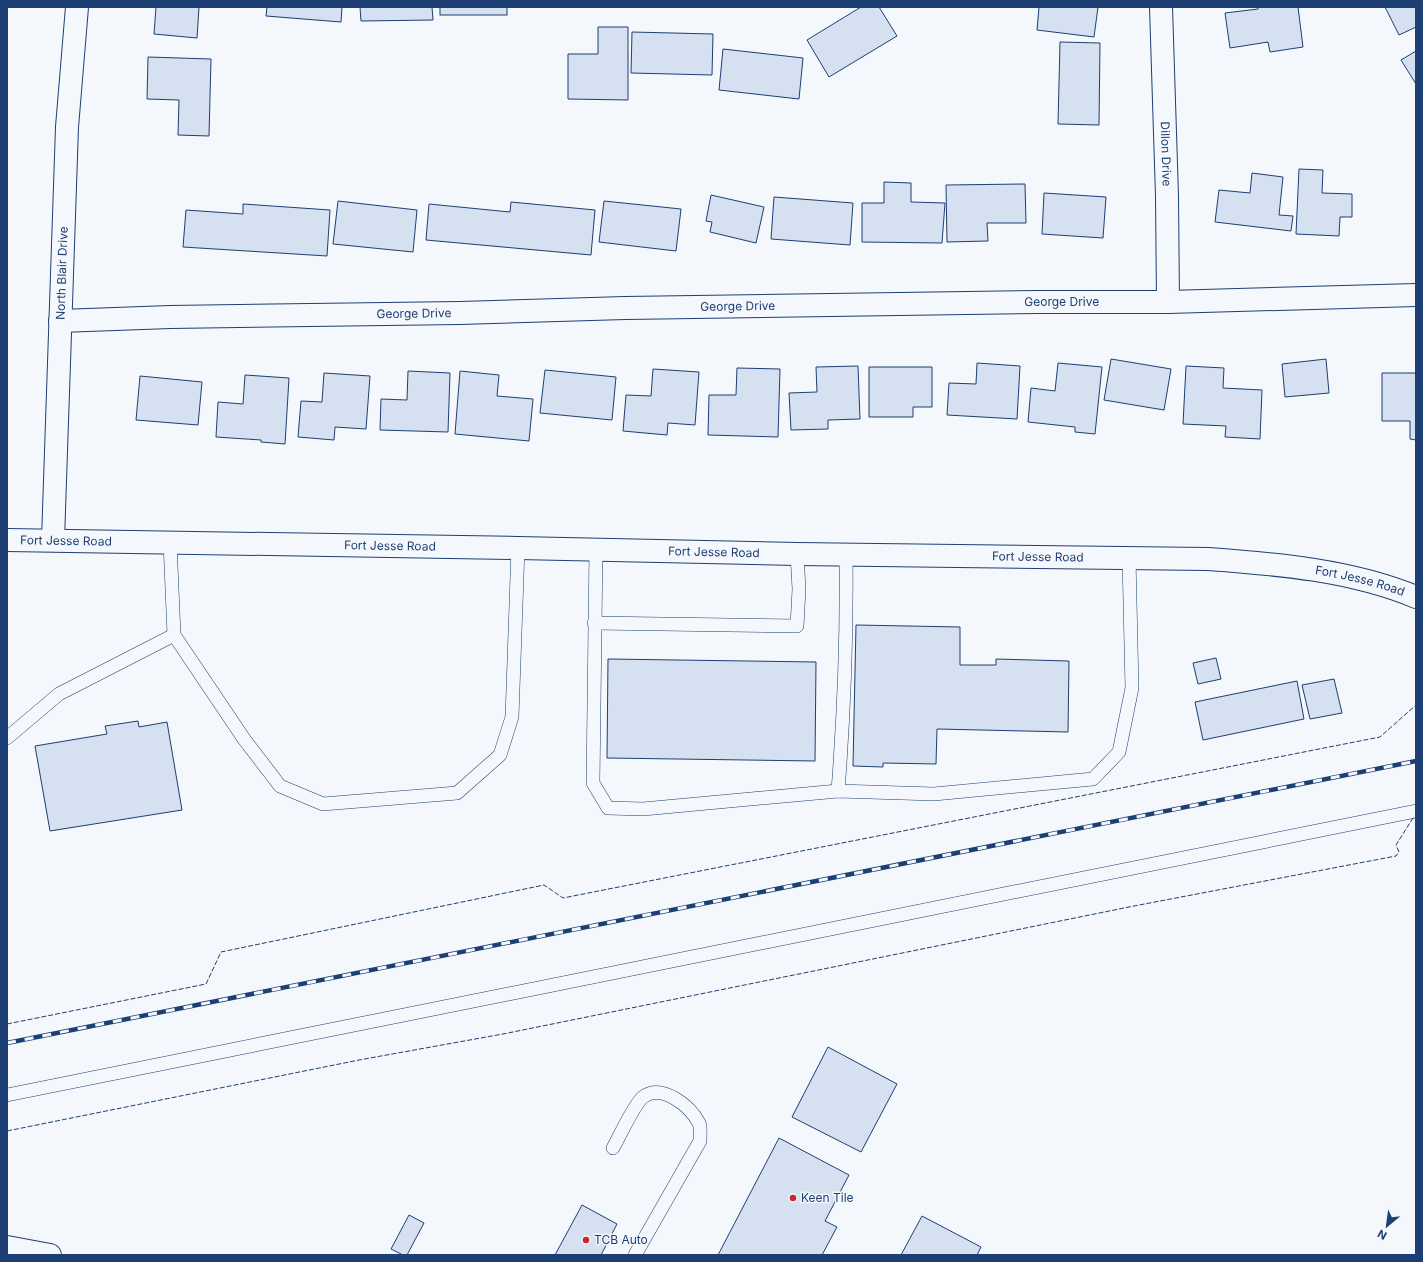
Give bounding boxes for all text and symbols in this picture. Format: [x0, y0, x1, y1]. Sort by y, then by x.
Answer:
street label: Dillon Drive [1158, 121, 1175, 187]
street label: North Blair Drive [52, 226, 71, 320]
street label: George Drive [1024, 294, 1099, 309]
street label: George Drive [700, 298, 775, 314]
street label: George Drive [376, 305, 452, 321]
street label: Fort Jesse Road [20, 532, 112, 549]
street label: Fort Jesse Road [344, 537, 436, 554]
street label: Fort Jesse Road [668, 543, 760, 560]
street label: Fort Jesse Road [992, 548, 1084, 564]
street label: Fort Jesse Road [1314, 562, 1407, 599]
place label: Keen Tile [801, 1190, 854, 1205]
marker: Keen Tile [788, 1193, 798, 1203]
north arrow [1367, 1206, 1407, 1246]
text: N [1375, 1227, 1389, 1243]
place label: TCB Auto [594, 1232, 648, 1247]
marker: TCB Auto [581, 1235, 591, 1245]

